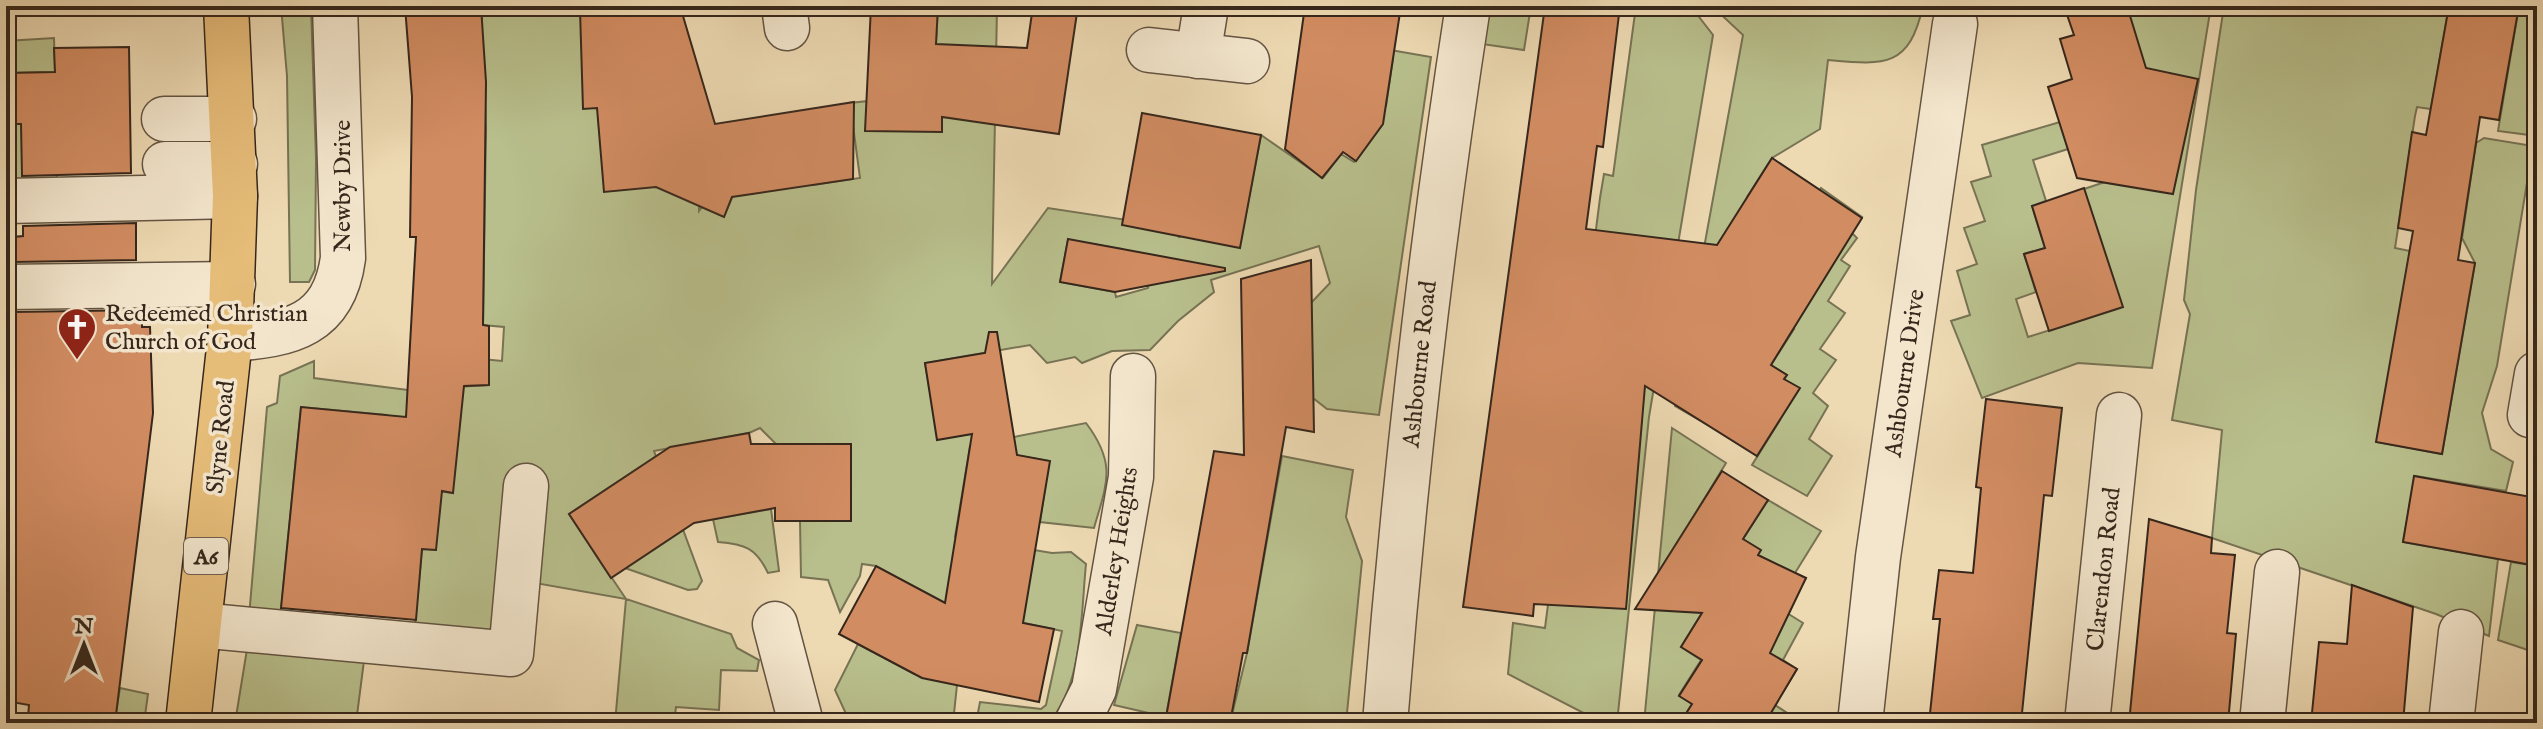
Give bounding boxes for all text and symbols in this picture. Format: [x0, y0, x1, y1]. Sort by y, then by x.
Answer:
street label: Newby Drive [328, 120, 359, 252]
street label: Ashbourne Road [1396, 279, 1445, 450]
street label: Ashbourne Drive [1878, 287, 1933, 460]
place label: Redeemed Christian Church of God [105, 299, 308, 358]
church icon: Redeemed Christian Church of God [56, 306, 98, 361]
street label: Slyne Road [200, 379, 243, 495]
street label: Alderley Heights [1089, 465, 1146, 639]
street label: Clarendon Road [2080, 485, 2129, 653]
road number: A6 [184, 538, 228, 574]
north arrow [44, 605, 124, 685]
text: N [73, 613, 94, 641]

